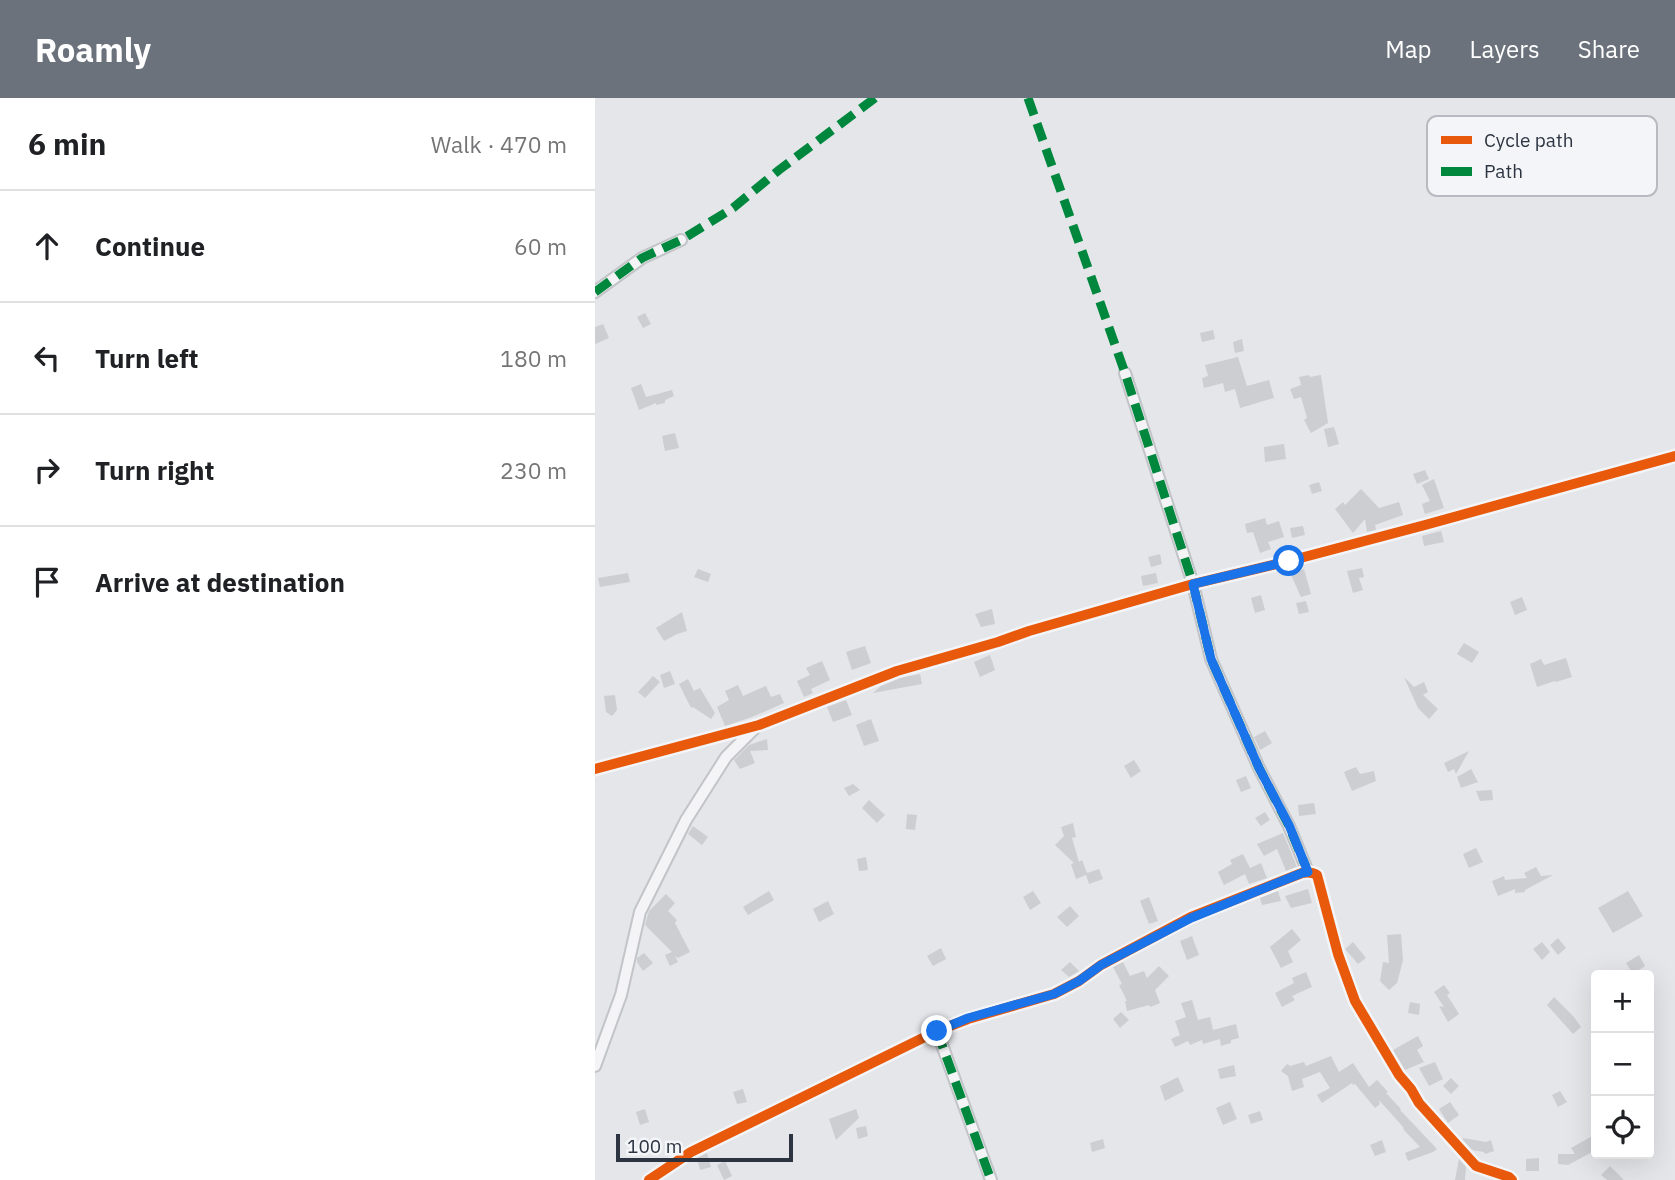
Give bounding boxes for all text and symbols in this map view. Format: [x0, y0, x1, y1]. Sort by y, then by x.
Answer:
text: Roamly [35, 28, 151, 71]
text: Map [1385, 33, 1432, 65]
text: Layers [1470, 33, 1540, 65]
text: Share [1578, 33, 1640, 65]
legend [1427, 116, 1657, 196]
text: 6 min [28, 124, 106, 163]
text: Cycle path [1484, 128, 1573, 152]
text: Walk · 470 m [431, 129, 567, 159]
text: Path [1484, 159, 1523, 183]
icon: ahead [28, 227, 66, 265]
text: Continue [95, 229, 205, 263]
text: 60 m [514, 231, 567, 261]
icon: left [28, 339, 66, 377]
text: Turn left [95, 341, 198, 375]
text: 180 m [500, 343, 567, 373]
icon: right [28, 451, 66, 489]
text: Turn right [95, 453, 214, 487]
text: 230 m [500, 455, 567, 485]
route start [1273, 545, 1304, 576]
icon: arrive [28, 563, 66, 601]
text: Arrive at destination [95, 565, 345, 599]
map controls [1591, 970, 1654, 1159]
button: + [1591, 970, 1654, 1033]
route end [921, 1015, 952, 1046]
button: − [1591, 1033, 1654, 1096]
button: locate [1591, 1096, 1654, 1159]
scale bar [616, 1131, 793, 1163]
text: 100 m [627, 1134, 682, 1158]

